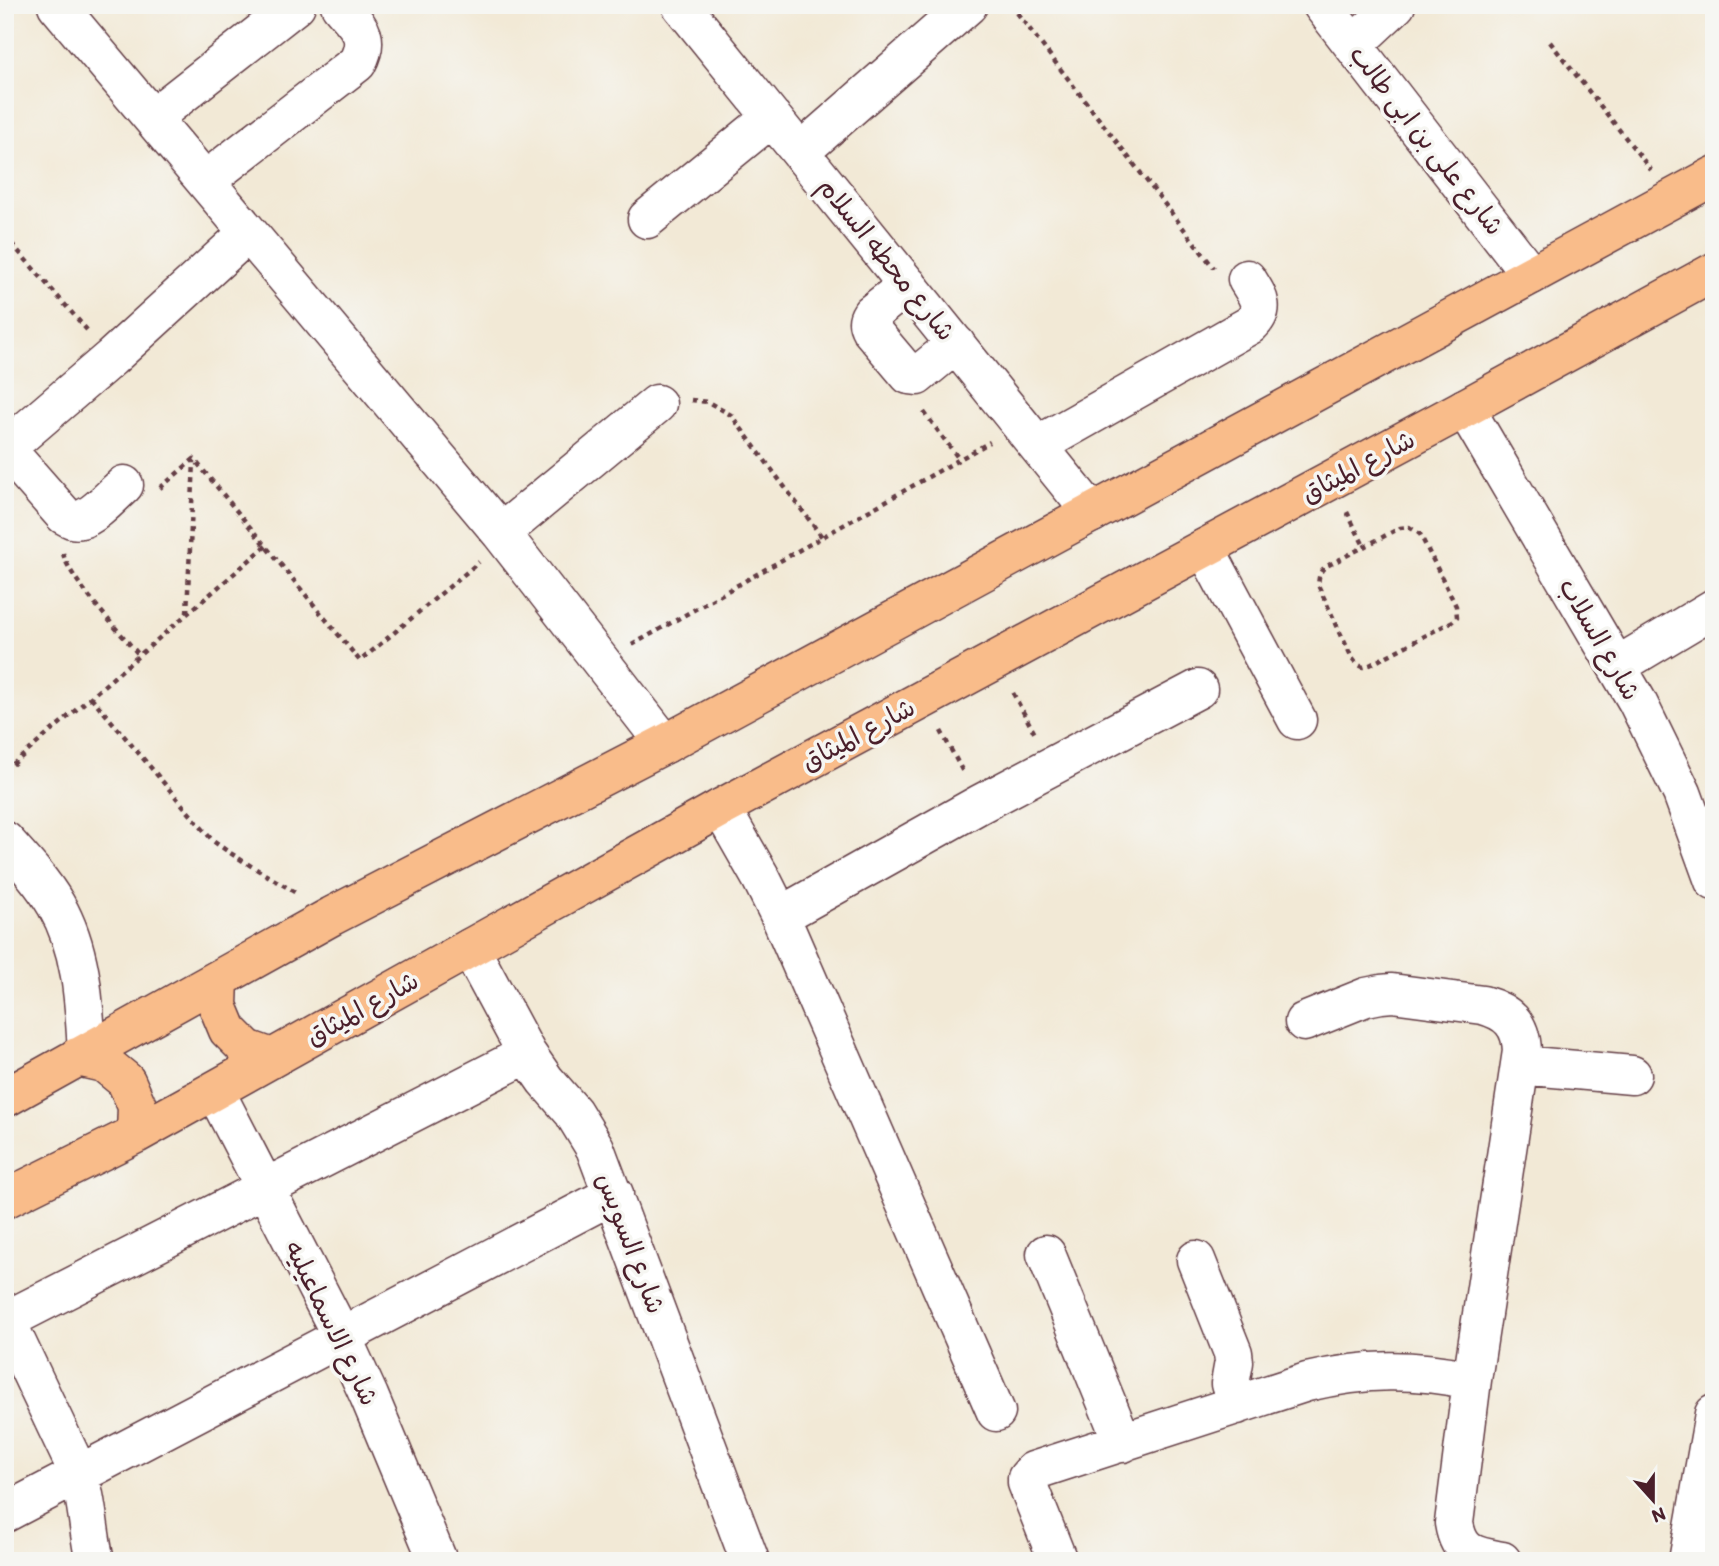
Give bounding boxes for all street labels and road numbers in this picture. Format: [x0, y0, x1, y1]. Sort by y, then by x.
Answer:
street label: شارع على بن ابى طالب [1341, 39, 1511, 243]
street label: شارع محطه السلام [808, 171, 963, 350]
street label: شارع الميثاق [1296, 423, 1421, 511]
street label: شارع السلاب [1550, 572, 1648, 707]
street label: شارع الميثاق [796, 691, 921, 779]
street label: شارع الميثاق [300, 964, 425, 1054]
street label: شارع السويس [588, 1168, 673, 1319]
street label: شارع الاسماعيليه [276, 1235, 386, 1412]

